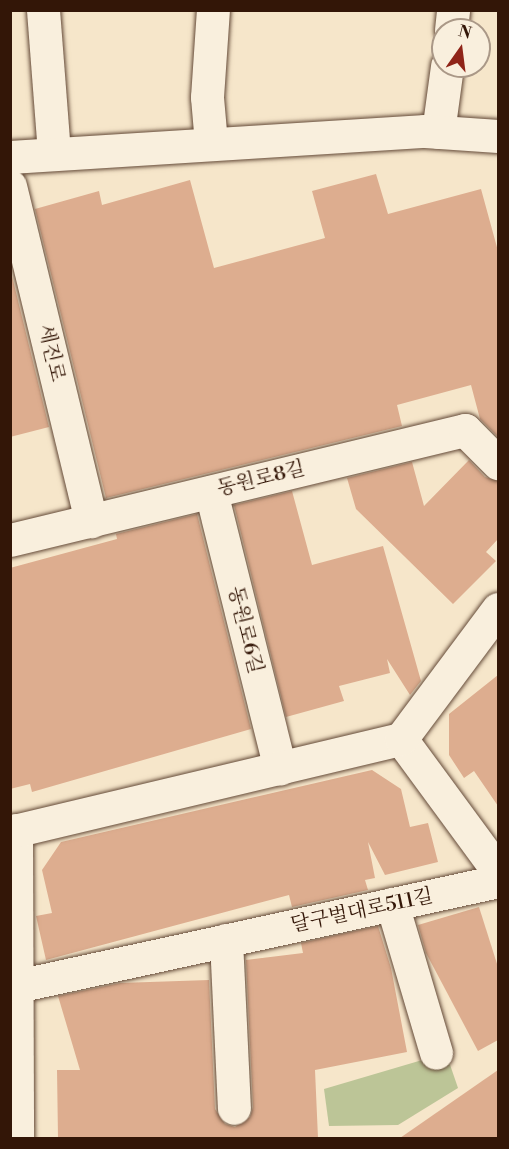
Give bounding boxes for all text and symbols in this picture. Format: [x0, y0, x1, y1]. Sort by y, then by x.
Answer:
north arrow [431, 18, 491, 78]
text: N [456, 21, 473, 44]
street label: 세진로 [33, 322, 69, 384]
street label: 동원로8길 [215, 457, 307, 501]
street label: 동원로6길 [223, 584, 267, 676]
street label: 달구벌대로511길 [289, 884, 435, 938]

